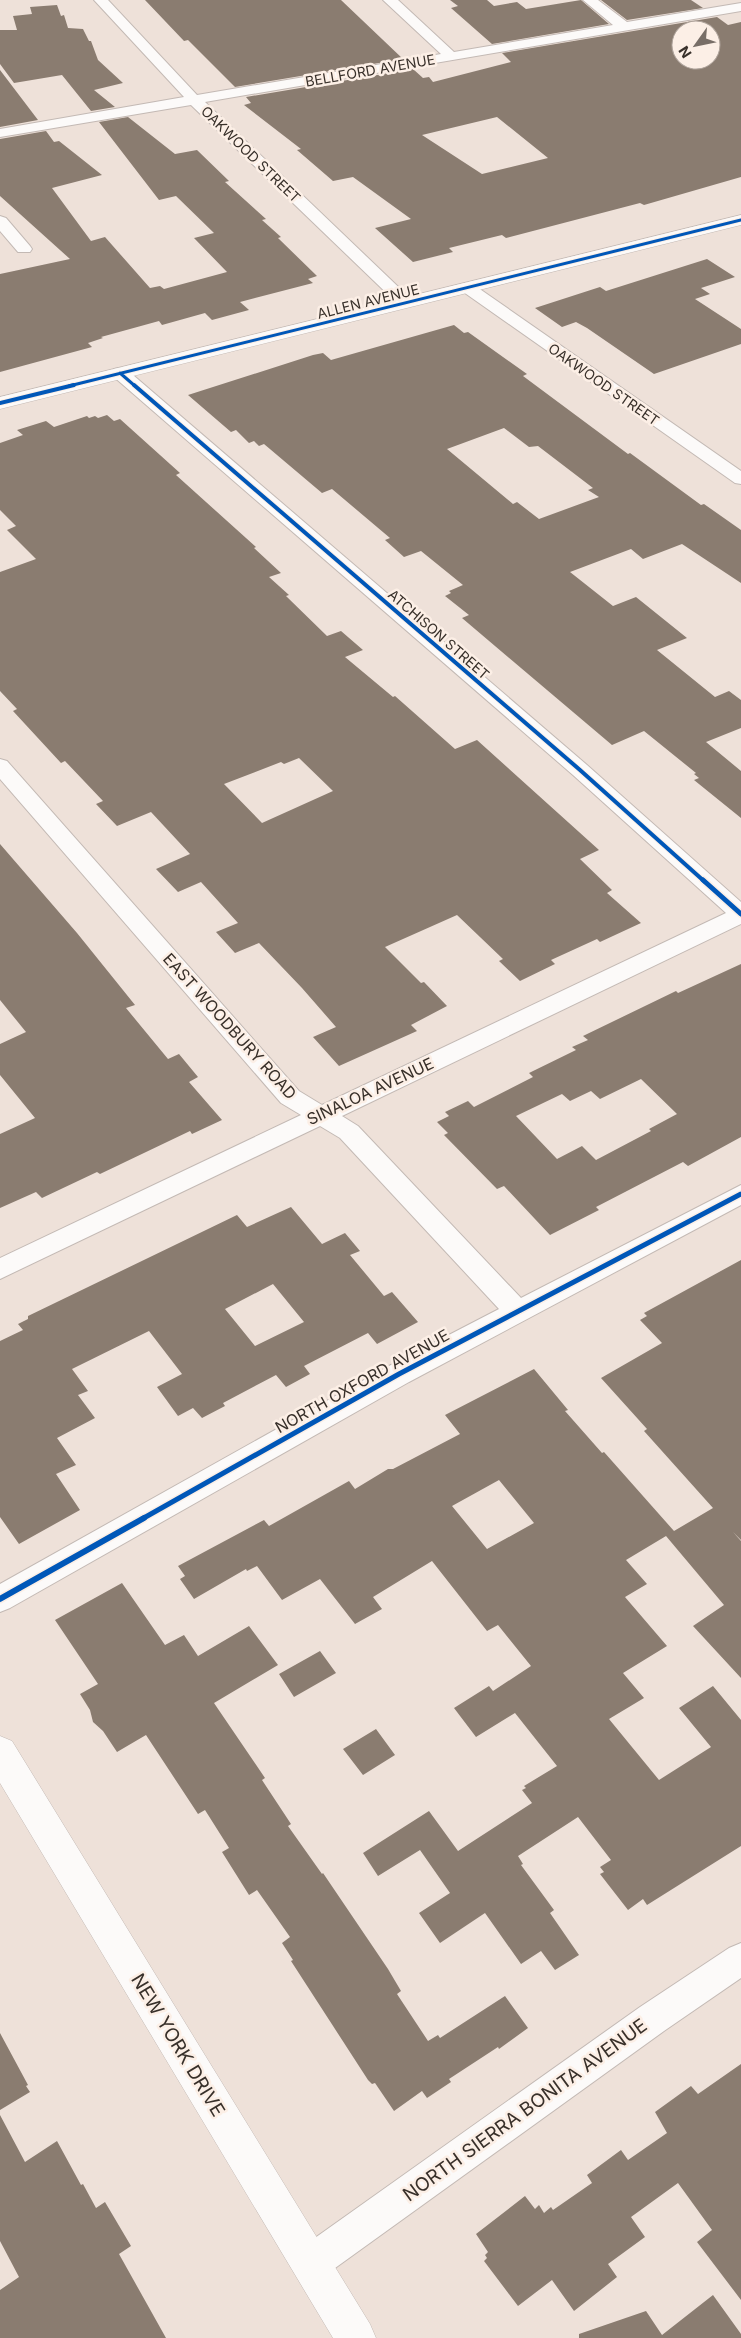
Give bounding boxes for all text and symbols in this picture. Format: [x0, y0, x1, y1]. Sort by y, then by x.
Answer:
north arrow [671, 20, 721, 70]
text: N [675, 43, 695, 61]
street label: BELLFORD AVENUE [304, 50, 436, 90]
street label: OAKWOOD STREET [198, 102, 304, 206]
street label: ALLEN AVENUE [315, 280, 421, 322]
street label: OAKWOOD STREET [545, 339, 663, 429]
street label: ATCHISON STREET [385, 585, 493, 683]
street label: EAST WOODBURY ROAD [159, 949, 301, 1103]
street label: SINALOA AVENUE [303, 1053, 437, 1129]
street label: NORTH OXFORD AVENUE [271, 1325, 453, 1437]
street label: NEW YORK DRIVE [126, 1969, 230, 2121]
street label: NORTH SIERRA BONITA AVENUE [398, 2014, 652, 2206]

